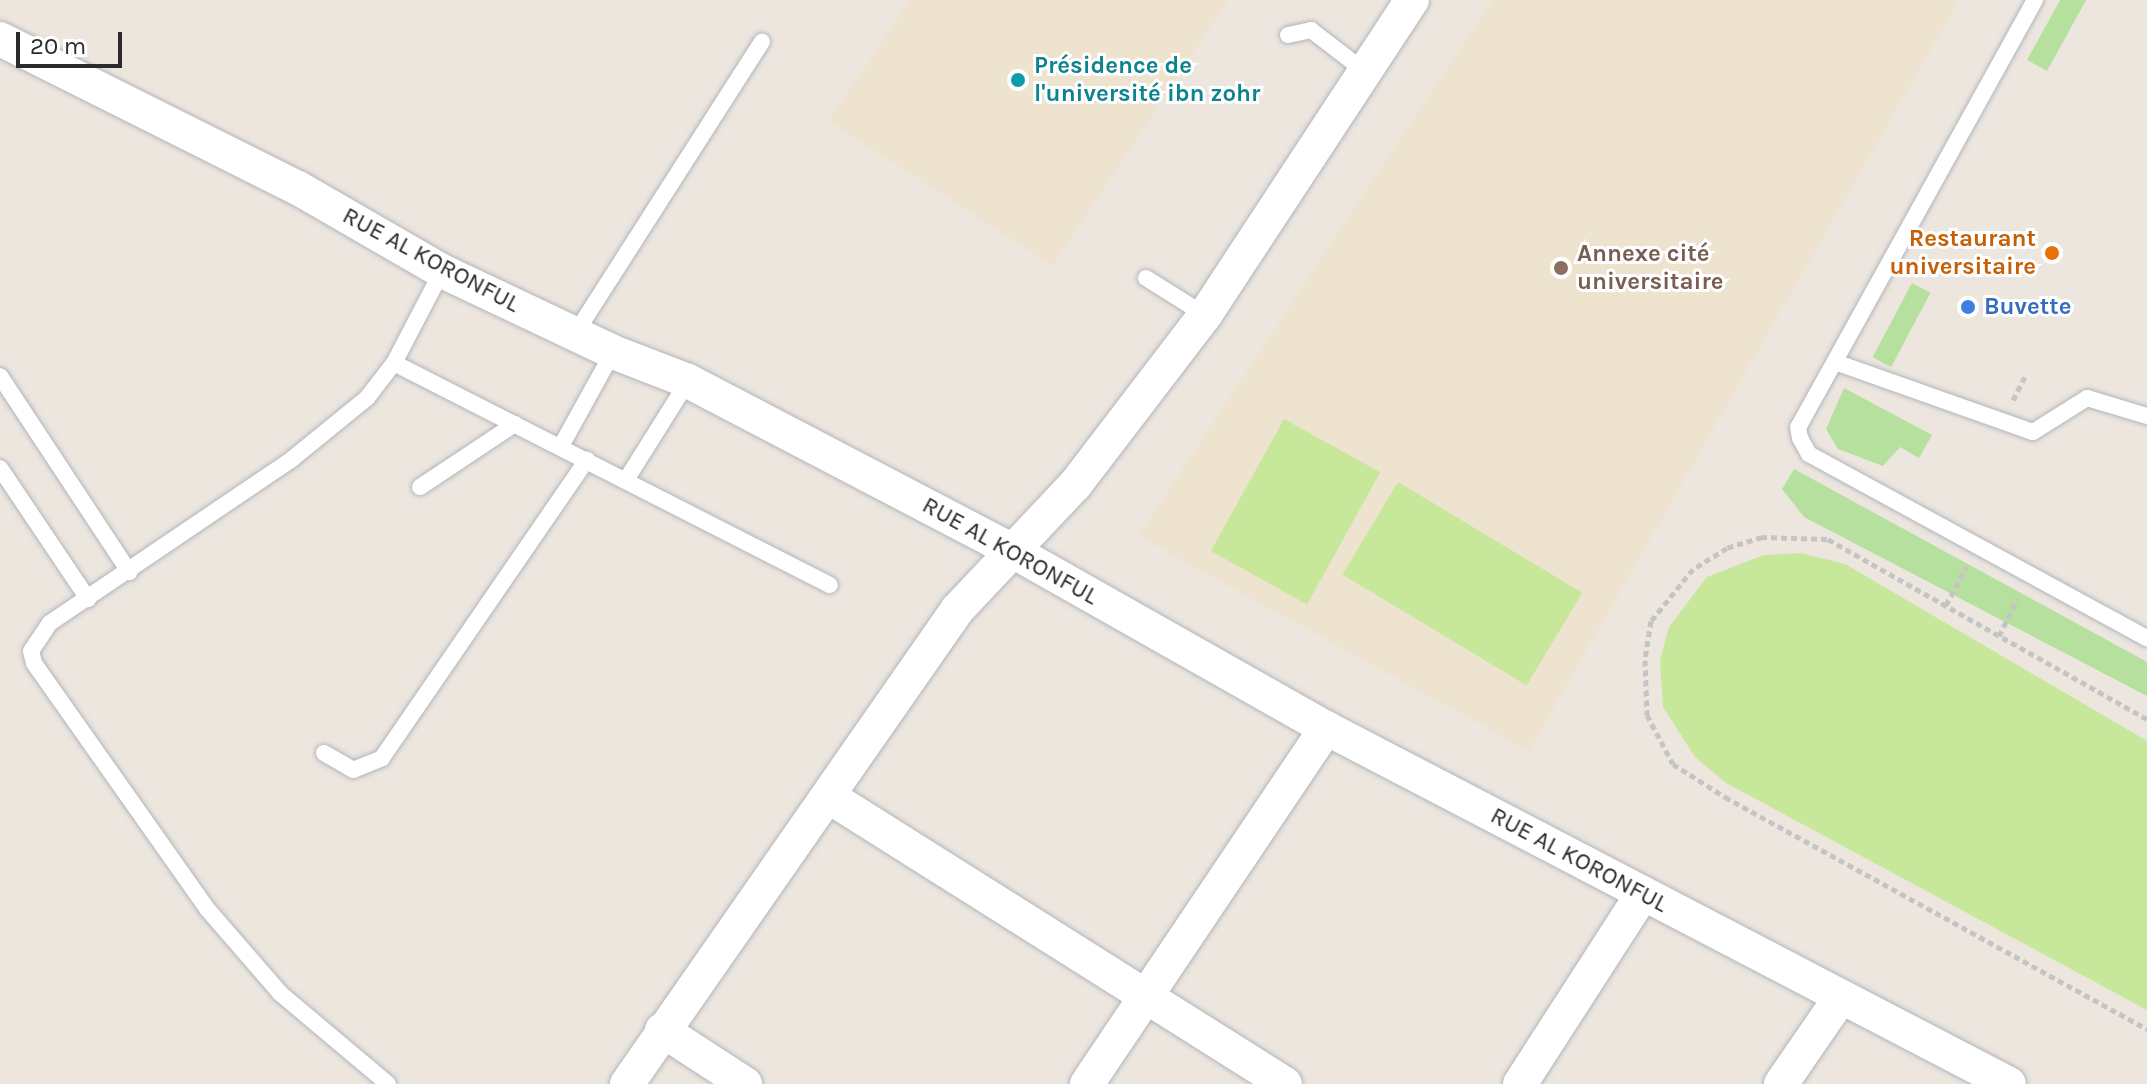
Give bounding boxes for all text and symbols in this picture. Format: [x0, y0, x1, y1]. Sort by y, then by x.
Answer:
scale bar [20, 16, 126, 66]
text: 20 m [30, 32, 86, 60]
place label: Présidence de l'université ibn zohr [1034, 52, 1260, 108]
marker: Présidence de l'université ibn zohr [1009, 71, 1027, 89]
street label: RUE AL KORONFUL [338, 201, 524, 319]
place label: Restaurant universitaire [1889, 225, 2036, 281]
place label: Annexe cité universitaire [1577, 240, 1724, 296]
marker: Restaurant universitaire [2043, 244, 2061, 262]
marker: Annexe cité universitaire [1552, 259, 1570, 277]
place label: Buvette [1984, 293, 2071, 321]
marker: Buvette [1959, 298, 1977, 316]
street label: RUE AL KORONFUL [917, 491, 1103, 611]
street label: RUE AL KORONFUL [1486, 801, 1672, 919]

